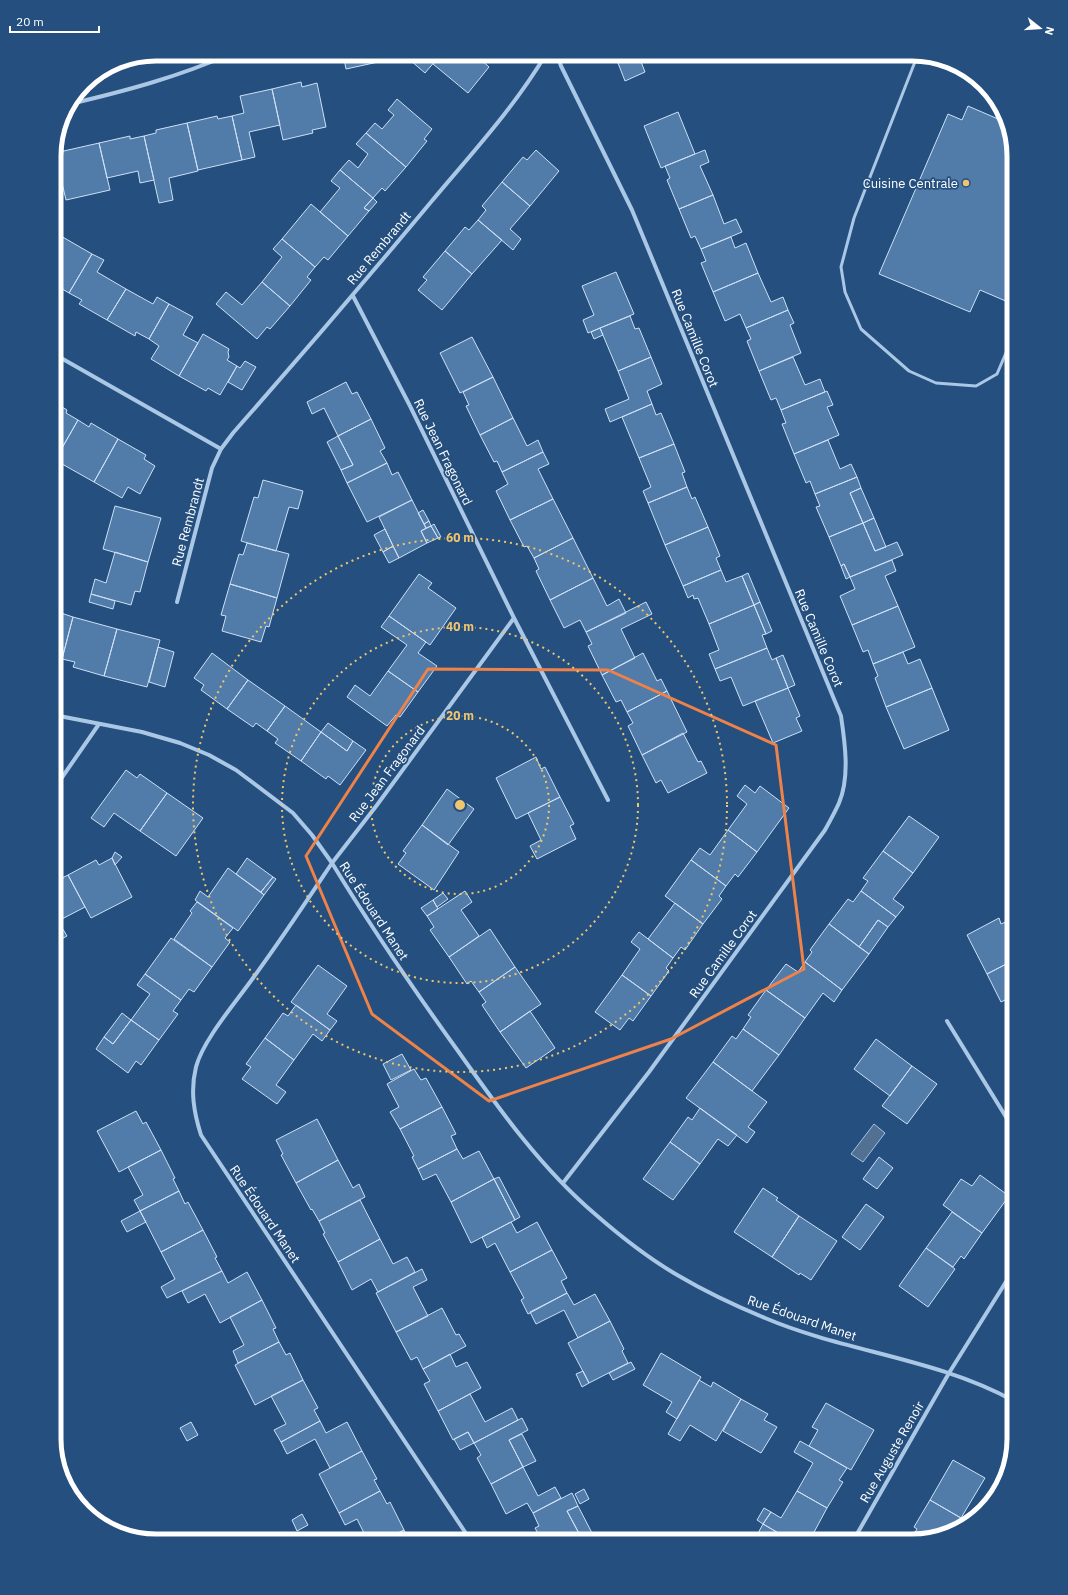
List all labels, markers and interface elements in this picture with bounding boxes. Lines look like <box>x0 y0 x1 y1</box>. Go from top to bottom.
scale bar <box>10 8 99 34</box>
north arrow <box>1020 8 1060 48</box>
text: 20 m <box>16 14 44 29</box>
text: N <box>1042 25 1057 37</box>
place label: Cuisine Centrale <box>863 175 958 192</box>
marker: Cuisine Centrale <box>961 178 971 188</box>
street label: Rue Rembrandt <box>343 208 415 288</box>
street label: Rue Camille Corot <box>668 286 722 390</box>
street label: Rue Jean Fragonard <box>410 396 476 508</box>
street label: Rue Rembrandt <box>168 476 208 568</box>
text: 60 m <box>446 530 474 545</box>
street label: Rue Camille Corot <box>791 587 847 689</box>
text: 40 m <box>446 619 474 634</box>
text: 20 m <box>446 708 474 723</box>
street label: Rue Jean Fragonard <box>345 722 429 826</box>
centre of rings <box>453 798 467 812</box>
street label: Rue Édouard Manet <box>336 858 412 964</box>
street label: Rue Camille Corot <box>685 907 761 1001</box>
street label: Rue Édouard Manet <box>226 1162 304 1266</box>
street label: Rue Édouard Manet <box>745 1291 859 1345</box>
street label: Rue Auguste Renoir <box>856 1398 928 1506</box>

